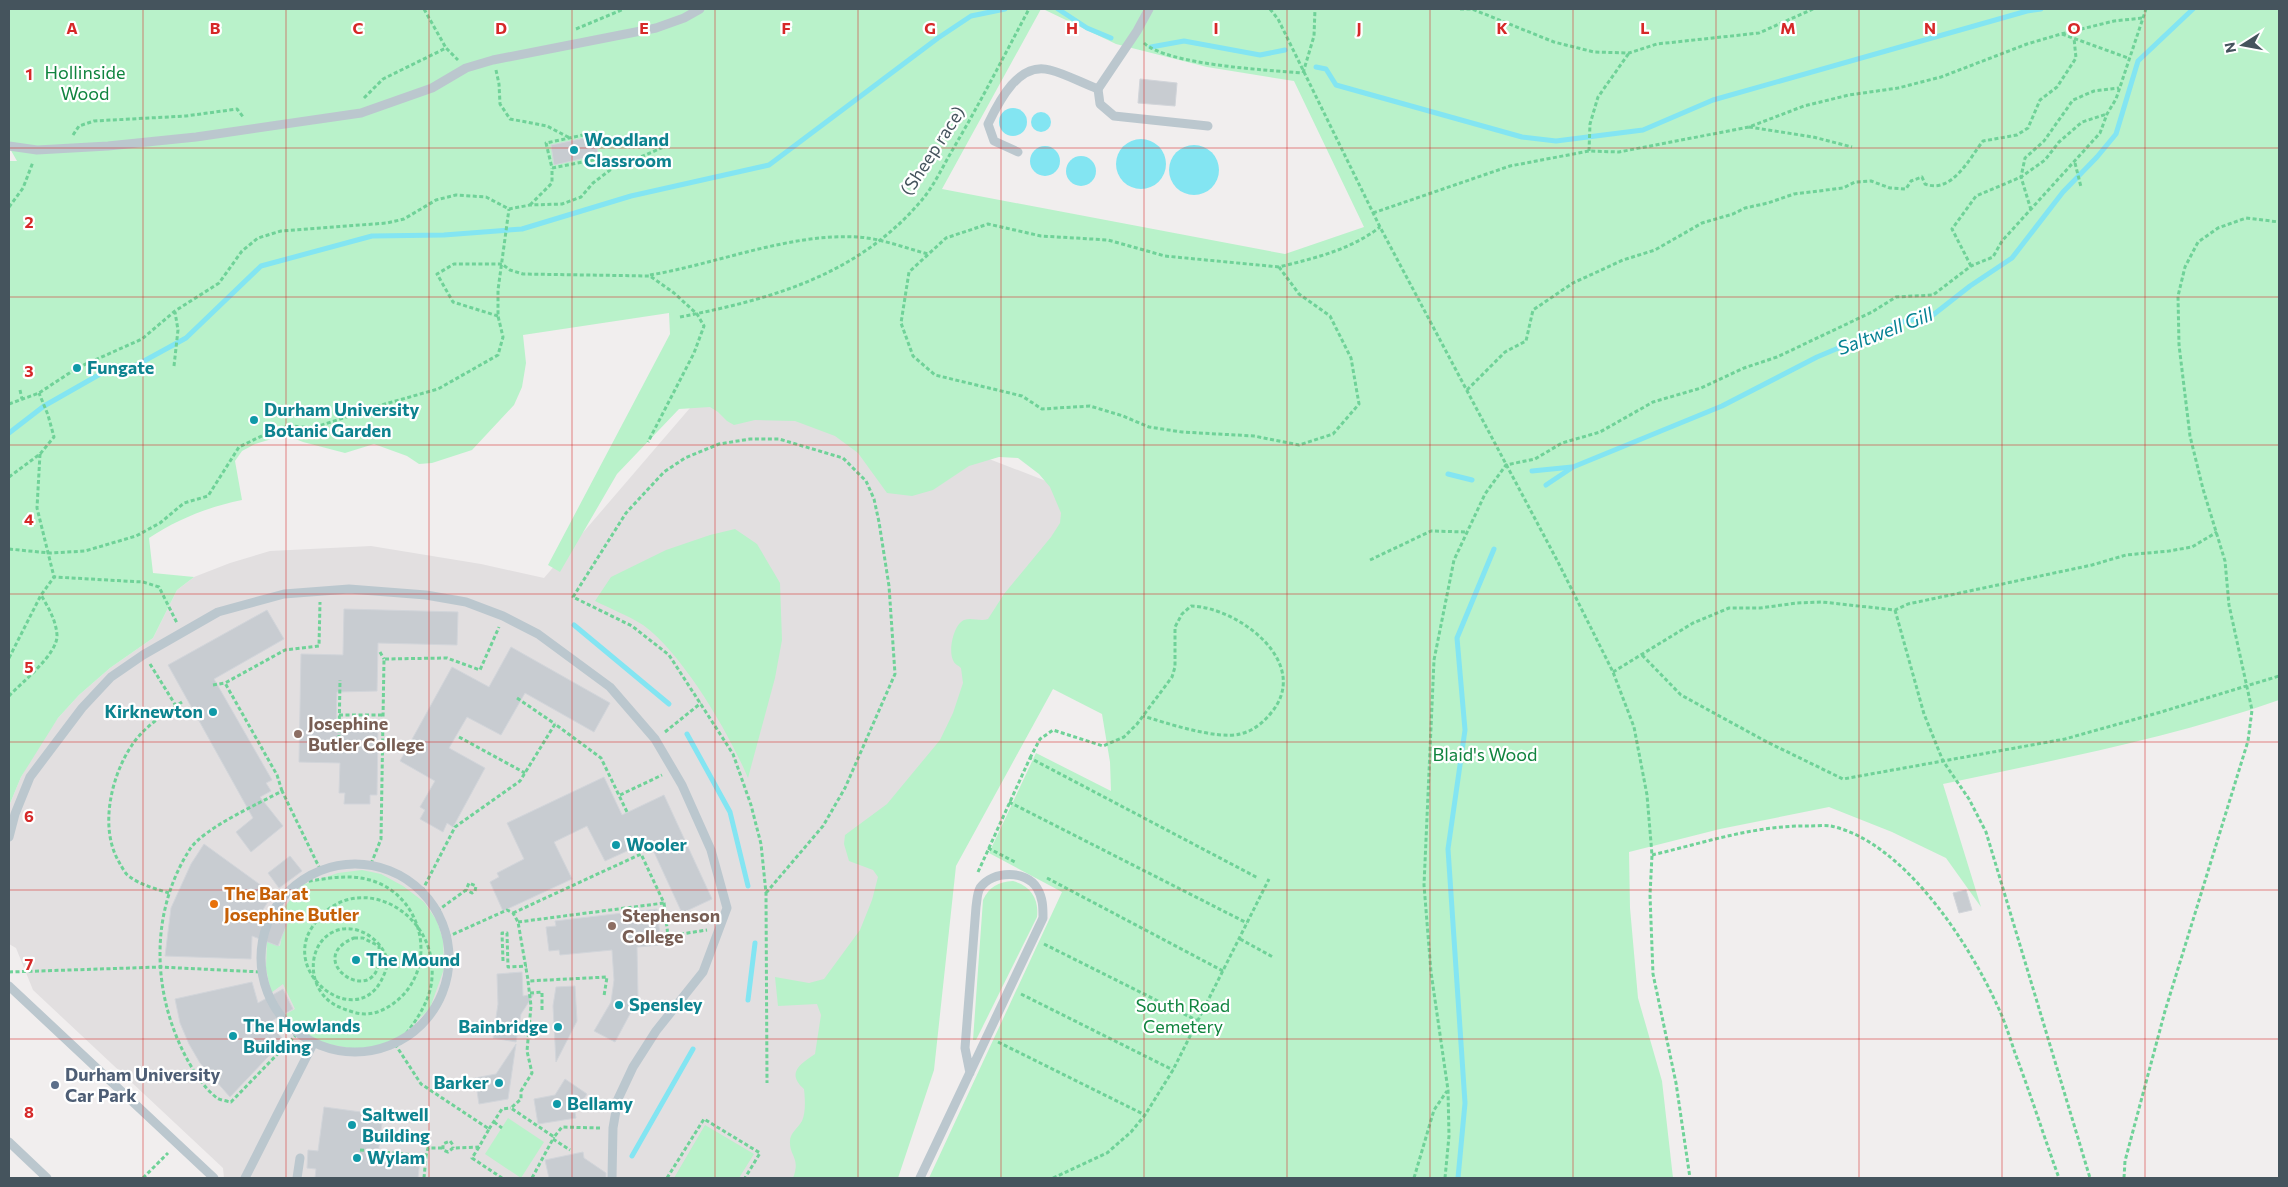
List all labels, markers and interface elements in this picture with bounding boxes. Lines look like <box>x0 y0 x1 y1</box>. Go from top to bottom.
text: A <box>66 18 78 37</box>
text: B <box>210 18 221 37</box>
text: C <box>353 18 364 37</box>
text: D <box>495 18 507 37</box>
text: E <box>639 18 649 37</box>
text: F <box>781 18 791 37</box>
text: G <box>924 18 936 37</box>
text: H <box>1066 18 1078 37</box>
text: I <box>1213 18 1219 37</box>
text: J <box>1356 18 1362 37</box>
text: K <box>1496 18 1508 37</box>
text: L <box>1640 18 1650 37</box>
text: M <box>1780 18 1796 37</box>
text: N <box>1924 18 1936 37</box>
text: O <box>2067 18 2081 37</box>
north arrow <box>2218 20 2268 70</box>
text: N <box>2220 41 2239 54</box>
park label: Hollinside Wood <box>44 61 126 104</box>
text: 1 <box>25 64 33 83</box>
street label: (Sheep race) <box>895 102 969 199</box>
place label: Woodland Classroom <box>584 128 672 171</box>
marker: Woodland Classroom <box>568 144 580 156</box>
text: 2 <box>24 212 34 231</box>
water label: Saltwell Gill <box>1834 301 1937 359</box>
place label: Fungate <box>87 356 154 378</box>
text: 3 <box>24 361 34 380</box>
marker: Fungate <box>71 362 83 374</box>
place label: Durham University Botanic Garden <box>264 398 420 441</box>
marker: Durham University Botanic Garden <box>248 414 260 426</box>
text: 4 <box>24 509 34 528</box>
text: 5 <box>24 657 34 676</box>
place label: Kirknewton <box>104 700 203 722</box>
marker: Kirknewton <box>207 706 219 718</box>
place label: Josephine Butler College <box>308 712 425 755</box>
marker: Josephine Butler College <box>292 728 304 740</box>
park label: Blaid's Wood <box>1433 743 1537 765</box>
text: 6 <box>24 806 34 825</box>
place label: Wooler <box>626 833 687 855</box>
marker: Wooler <box>610 839 622 851</box>
place label: The Bar at Josephine Butler <box>224 882 360 925</box>
marker: The Bar at Josephine Butler <box>208 898 220 910</box>
place label: Stephenson College <box>622 904 720 947</box>
marker: Stephenson College <box>606 920 618 932</box>
place label: The Mound <box>366 948 460 970</box>
text: 7 <box>25 954 34 973</box>
marker: The Mound <box>350 954 362 966</box>
place label: Spensley <box>629 993 703 1015</box>
park label: South Road Cemetery <box>1136 994 1230 1037</box>
marker: Spensley <box>613 999 625 1011</box>
place label: The Howlands Building <box>243 1014 361 1057</box>
place label: Bainbridge <box>458 1015 548 1037</box>
marker: Bainbridge <box>552 1021 564 1033</box>
marker: The Howlands Building <box>227 1030 239 1042</box>
place label: Durham University Car Park <box>65 1063 221 1106</box>
place label: Barker <box>433 1071 490 1093</box>
marker: Barker <box>493 1077 505 1089</box>
marker: Durham University Car Park <box>49 1079 61 1091</box>
place label: Bellamy <box>567 1092 633 1114</box>
marker: Bellamy <box>551 1098 563 1110</box>
text: 8 <box>24 1102 34 1121</box>
place label: Saltwell Building <box>362 1103 430 1146</box>
marker: Saltwell Building <box>346 1119 358 1131</box>
place label: Wylam <box>367 1146 425 1168</box>
marker: Wylam <box>351 1152 363 1164</box>

